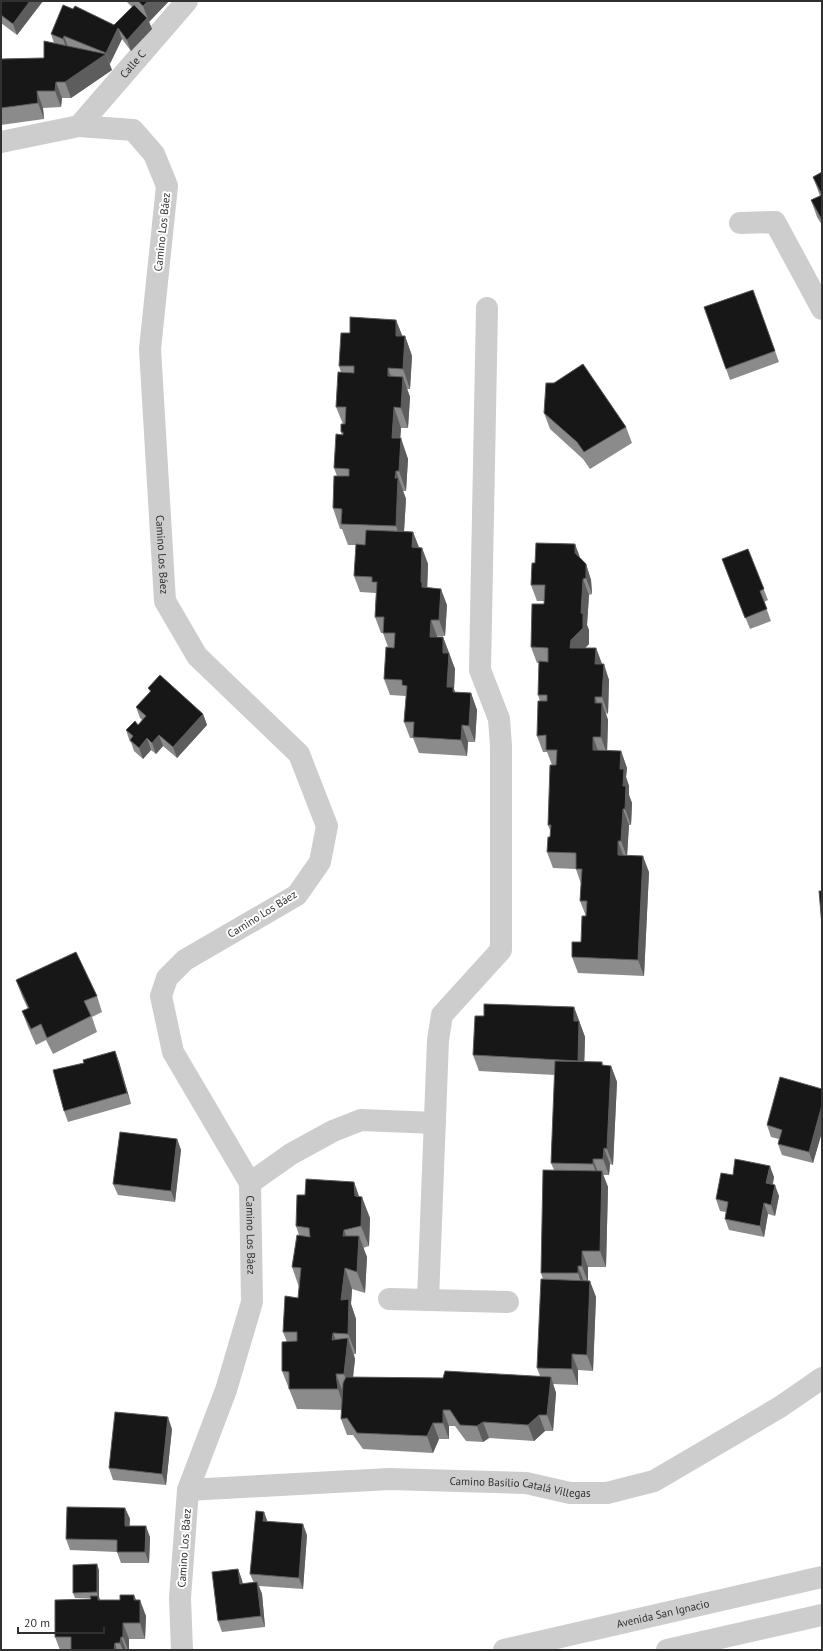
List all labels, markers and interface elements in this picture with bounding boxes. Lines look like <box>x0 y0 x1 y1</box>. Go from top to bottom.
street label: Calle C <box>117 47 149 81</box>
street label: Camino Los Báez <box>151 192 173 272</box>
street label: Camino Los Báez <box>153 515 172 595</box>
street label: Camino Los Báez <box>225 887 299 941</box>
street label: Camino Los Báez <box>243 1195 259 1275</box>
street label: Camino Basilio Catalá Villegas <box>449 1474 591 1500</box>
street label: Camino Los Báez <box>174 1508 194 1588</box>
street label: Avenida San Ignacio <box>615 1596 711 1631</box>
scale bar <box>18 1609 104 1635</box>
text: 20 m <box>24 1615 50 1630</box>

